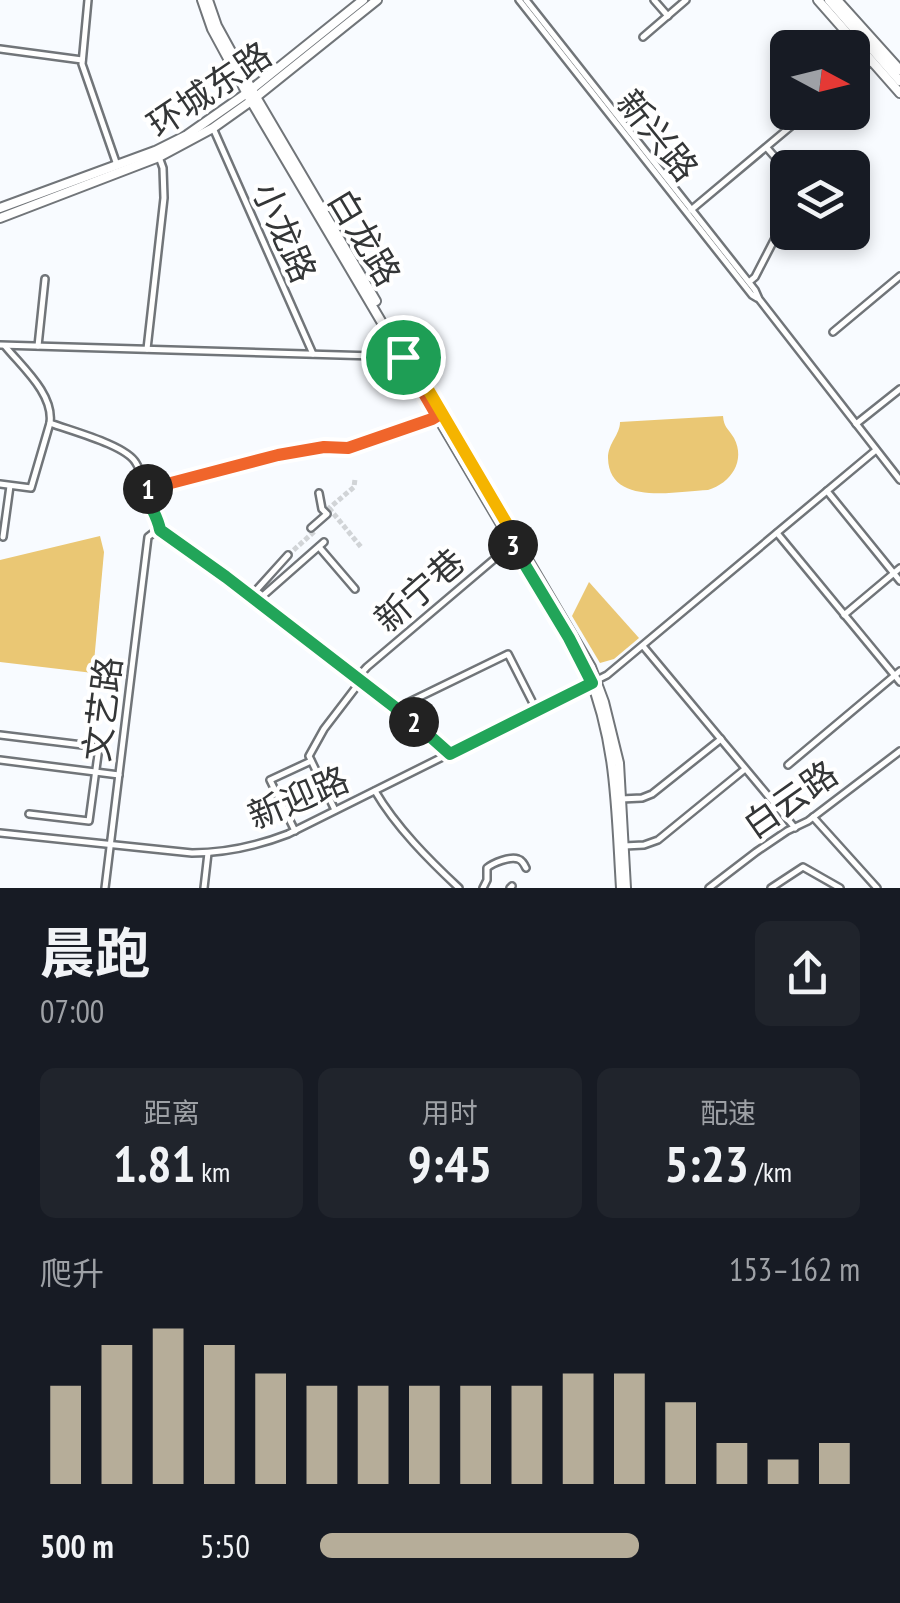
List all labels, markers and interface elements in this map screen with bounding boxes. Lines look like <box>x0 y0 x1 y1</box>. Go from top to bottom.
north arrow <box>770 30 870 130</box>
map controls <box>770 30 870 250</box>
street label: 环城东路 <box>138 31 280 147</box>
street label: 新兴路 <box>607 80 709 190</box>
button: layers <box>770 150 870 250</box>
street label: 小龙路 <box>243 175 327 289</box>
street label: 白龙路 <box>318 180 412 294</box>
pin <box>361 315 446 400</box>
icon: arrive <box>376 330 431 385</box>
pin: 1 <box>123 464 173 514</box>
text: 1 <box>141 470 155 507</box>
pin: 3 <box>488 520 538 570</box>
text: 3 <box>506 526 520 563</box>
street label: 新宁巷 <box>364 538 474 642</box>
street label: 文艺路 <box>73 654 131 764</box>
pin: 2 <box>389 697 439 747</box>
text: 2 <box>407 703 421 740</box>
street label: 白云路 <box>734 750 846 848</box>
street label: 新迎路 <box>241 755 355 839</box>
text: 晨跑 <box>40 917 150 988</box>
button: share <box>755 921 860 1026</box>
text: 07:00 <box>40 990 104 1032</box>
text: 距离 <box>144 1094 200 1131</box>
text: 用时 <box>422 1094 478 1131</box>
text: 配速 <box>700 1094 756 1131</box>
text: 1.81 <box>113 1131 195 1196</box>
text: 9:45 <box>408 1131 492 1196</box>
text: 5:23 <box>665 1131 749 1196</box>
text: km <box>195 1153 230 1190</box>
text: /km <box>749 1153 792 1190</box>
text: 153–162 m <box>729 1248 860 1290</box>
text: 爬升 <box>40 1252 104 1294</box>
text: 500 m <box>40 1525 114 1567</box>
text: 5:50 <box>200 1525 250 1567</box>

